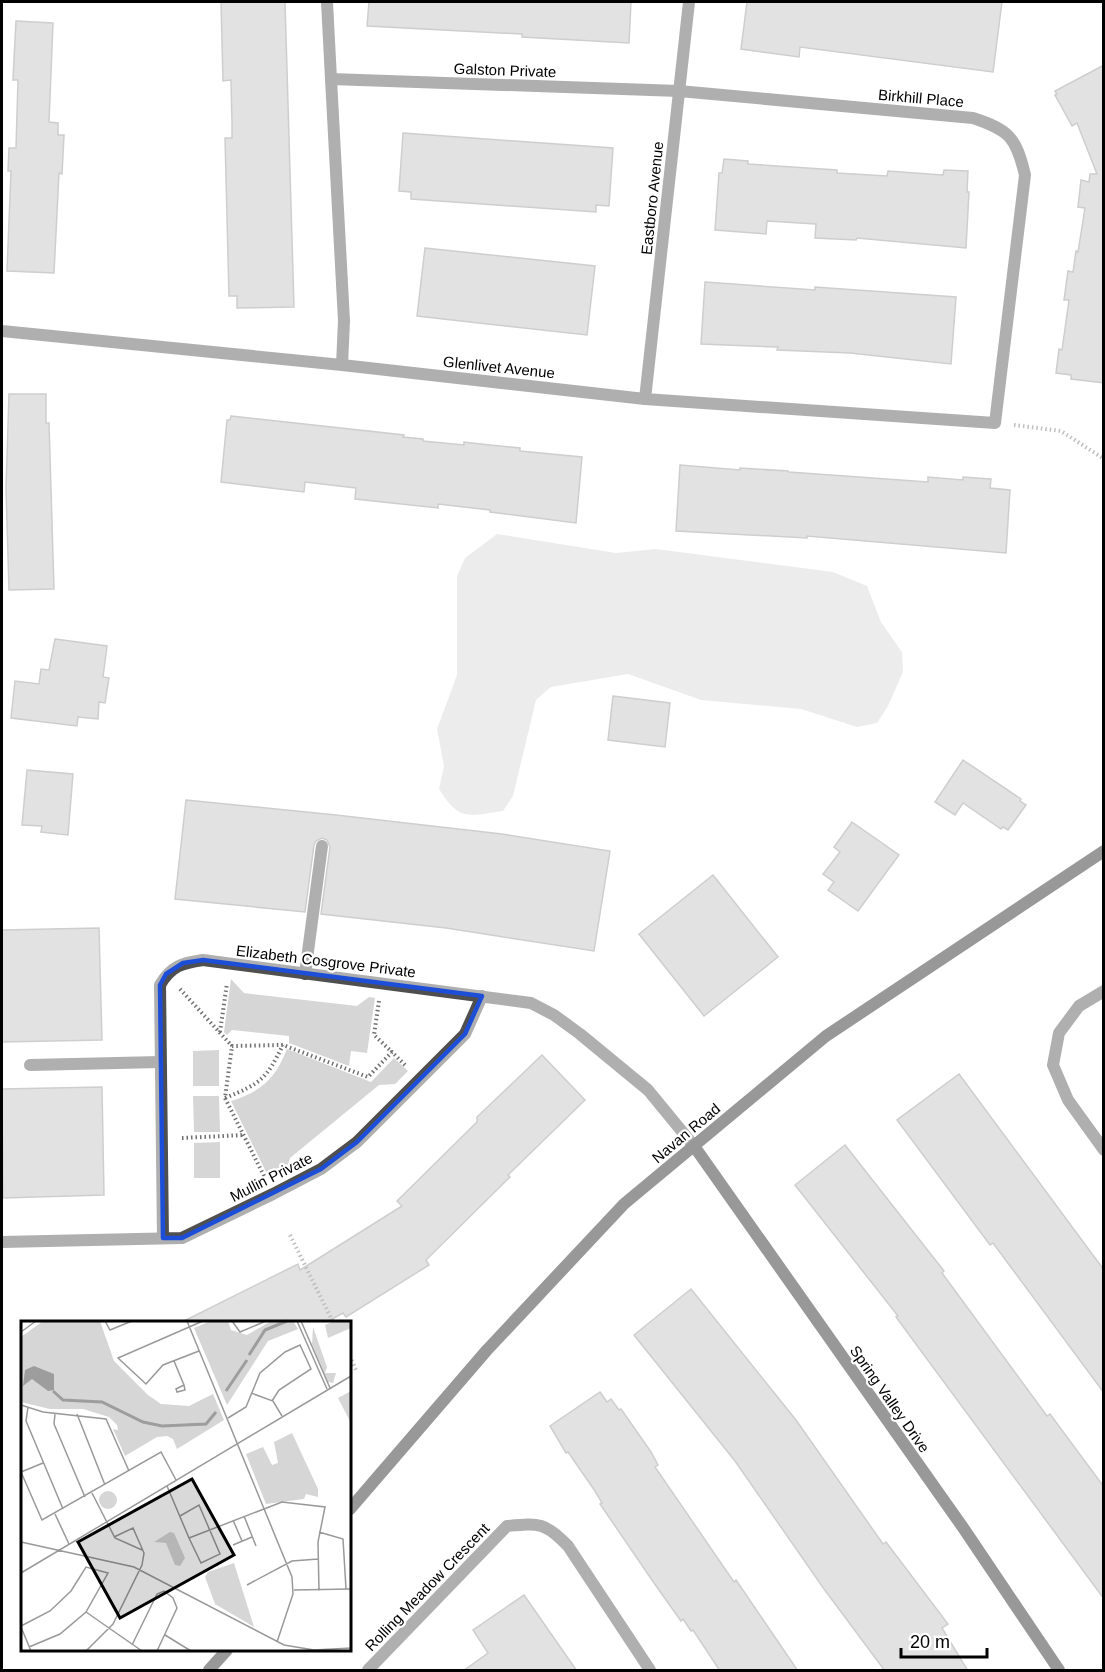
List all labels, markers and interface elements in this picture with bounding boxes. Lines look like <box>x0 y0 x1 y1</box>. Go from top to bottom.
street label: Galston Private <box>453 60 557 80</box>
street label: Birkhill Place <box>877 86 965 110</box>
street label: Eastboro Avenue <box>638 140 666 256</box>
street label: Glenlivet Avenue <box>442 353 556 381</box>
street label: Elizabeth Cosgrove Private <box>235 942 417 980</box>
street label: Navan Road <box>649 1100 723 1166</box>
street label: Mullin Private <box>227 1149 315 1205</box>
inset map <box>21 1321 351 1651</box>
street label: Spring Valley Drive <box>847 1342 933 1456</box>
street label: Rolling Meadow Crescent <box>362 1519 493 1654</box>
scale bar <box>901 1621 986 1659</box>
text: 20 m <box>910 1632 950 1652</box>

